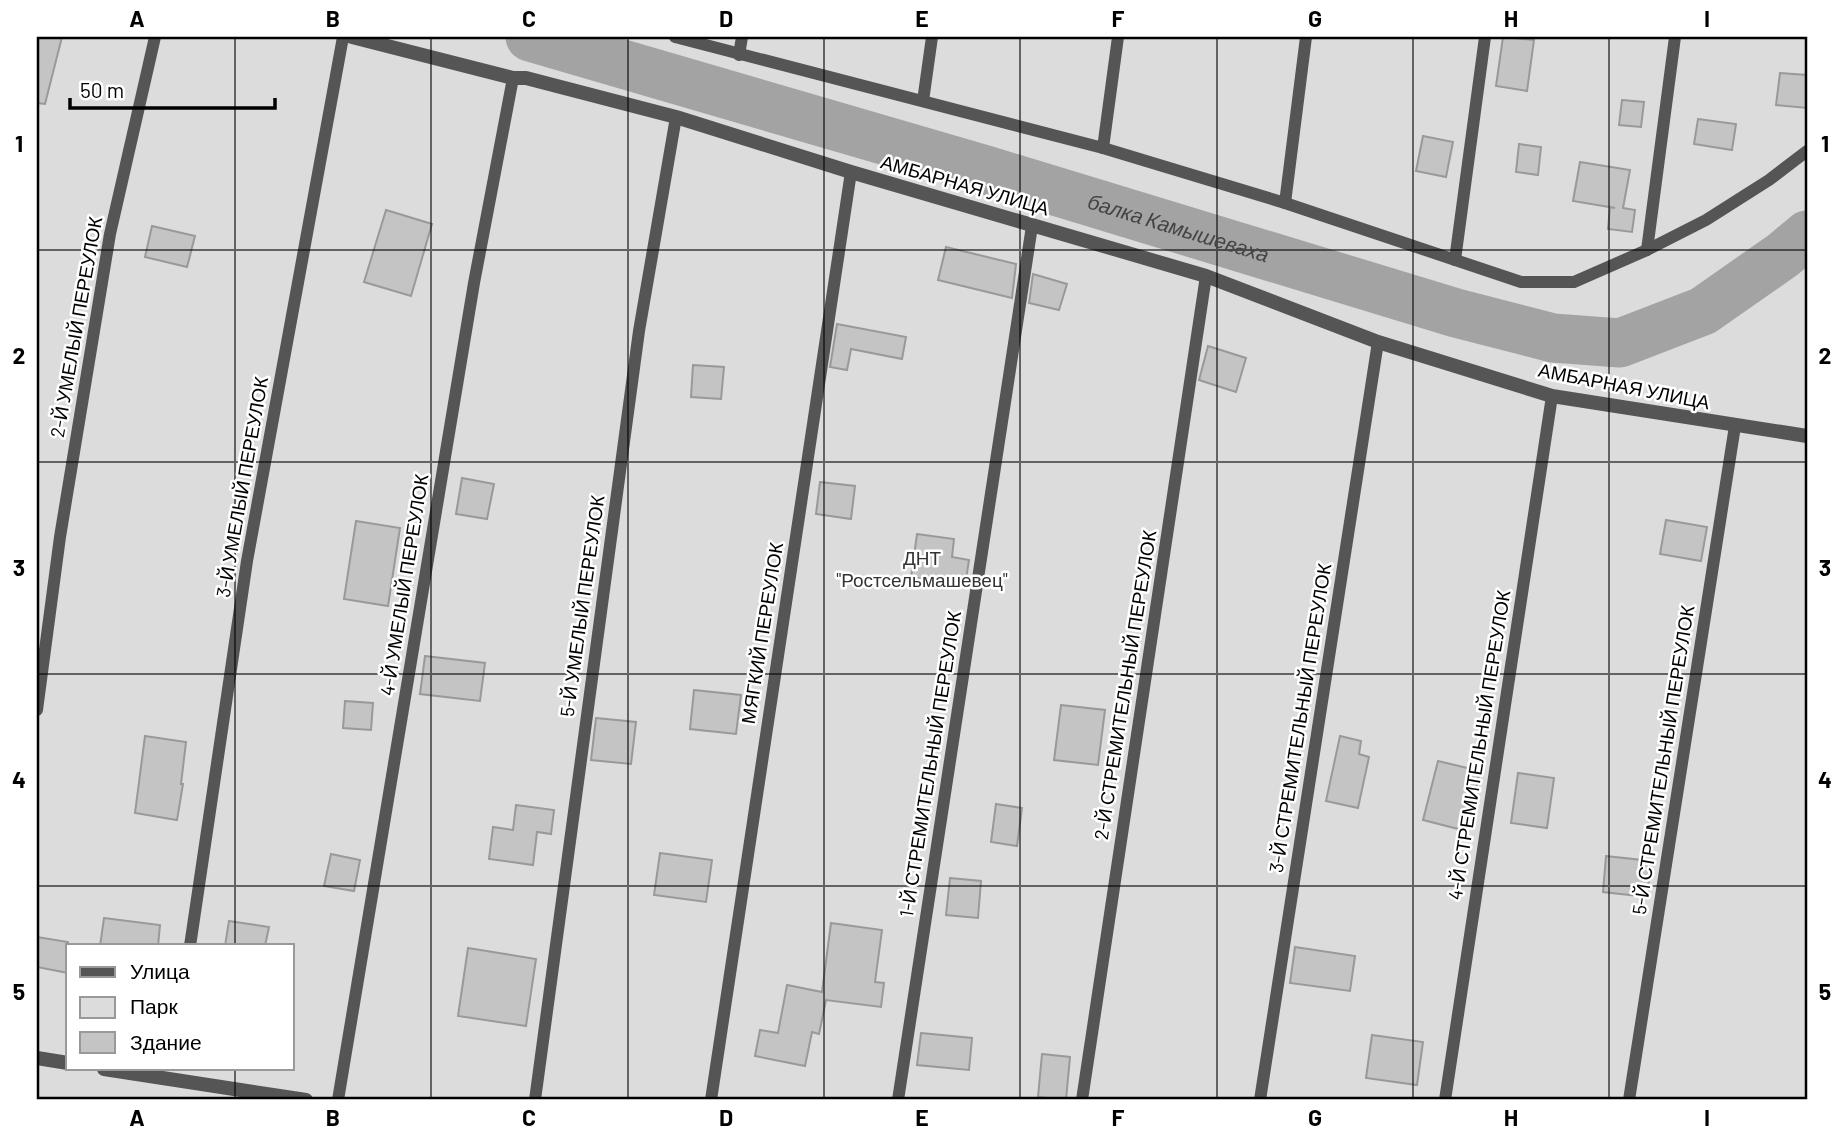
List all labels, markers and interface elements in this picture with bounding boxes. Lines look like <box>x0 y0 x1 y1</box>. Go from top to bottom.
text: A <box>129 4 145 32</box>
text: B <box>326 4 340 32</box>
text: C <box>522 4 536 32</box>
text: D <box>719 4 733 32</box>
text: E <box>915 4 929 32</box>
text: F <box>1112 4 1125 32</box>
text: G <box>1308 4 1322 32</box>
text: H <box>1504 4 1518 32</box>
text: I <box>1704 4 1710 32</box>
scale bar <box>70 66 275 110</box>
text: 50 m <box>80 77 124 102</box>
text: 1 <box>15 129 23 157</box>
text: 1 <box>1821 129 1829 157</box>
street label: АМБАРНАЯ УЛИЦА <box>878 149 1052 220</box>
water label: балка Камышеваха <box>1085 188 1272 266</box>
street label: 2-Й УМЕЛЫЙ ПЕРЕУЛОК <box>45 215 106 439</box>
text: 2 <box>13 341 25 369</box>
text: 2 <box>1819 341 1831 369</box>
street label: АМБАРНАЯ УЛИЦА <box>1536 358 1712 413</box>
street label: 3-Й УМЕЛЫЙ ПЕРЕУЛОК <box>211 375 272 599</box>
street label: 4-Й УМЕЛЫЙ ПЕРЕУЛОК <box>375 472 432 697</box>
street label: 5-Й УМЕЛЫЙ ПЕРЕУЛОК <box>555 494 608 718</box>
street label: 2-Й СТРЕМИТЕЛЬНЫЙ ПЕРЕУЛОК <box>1089 528 1160 841</box>
street label: МЯГКИЙ ПЕРЕУЛОК <box>736 541 787 725</box>
park label: ДНТ "Ростсельмашевец" <box>836 546 1008 591</box>
text: 3 <box>13 553 25 581</box>
text: 3 <box>1819 553 1831 581</box>
street label: 3-Й СТРЕМИТЕЛЬНЫЙ ПЕРЕУЛОК <box>1264 562 1335 874</box>
street label: 4-Й СТРЕМИТЕЛЬНЫЙ ПЕРЕУЛОК <box>1443 588 1514 902</box>
street label: 5-Й СТРЕМИТЕЛЬНЫЙ ПЕРЕУЛОК <box>1627 604 1698 916</box>
street label: 1-Й СТРЕМИТЕЛЬНЫЙ ПЕРЕУЛОК <box>894 609 965 919</box>
text: 4 <box>12 765 26 793</box>
text: 4 <box>1818 765 1832 793</box>
legend <box>66 944 294 1070</box>
text: Улица <box>130 958 190 983</box>
text: 5 <box>13 977 25 1005</box>
text: 5 <box>1819 977 1831 1005</box>
text: Парк <box>130 993 178 1018</box>
text: Здание <box>130 1029 202 1054</box>
text: A <box>129 1103 145 1131</box>
text: B <box>326 1103 340 1131</box>
text: C <box>522 1103 536 1131</box>
text: D <box>719 1103 733 1131</box>
text: E <box>915 1103 929 1131</box>
text: F <box>1112 1103 1125 1131</box>
text: G <box>1308 1103 1322 1131</box>
text: H <box>1504 1103 1518 1131</box>
text: I <box>1704 1103 1710 1131</box>

